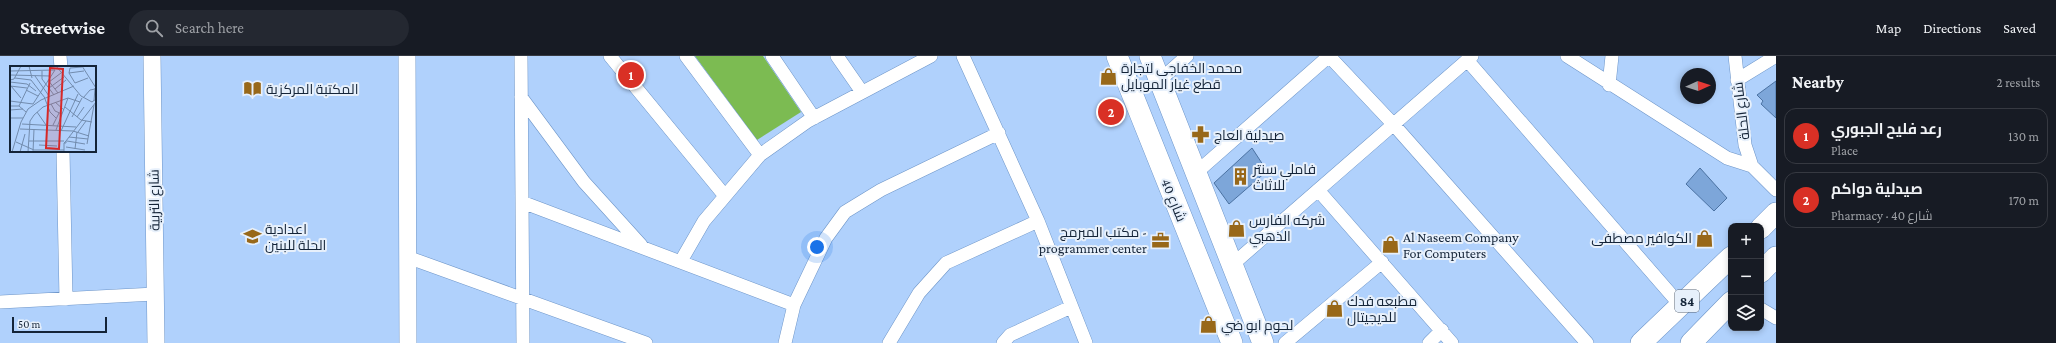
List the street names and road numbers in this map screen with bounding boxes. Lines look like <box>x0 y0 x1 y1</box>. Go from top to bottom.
street label: شارع الحلة <box>1730 81 1753 141</box>
street label: شارع التربية <box>145 169 164 231</box>
street label: شارع 40 <box>1157 176 1190 224</box>
road number: 84 <box>1675 290 1699 312</box>

